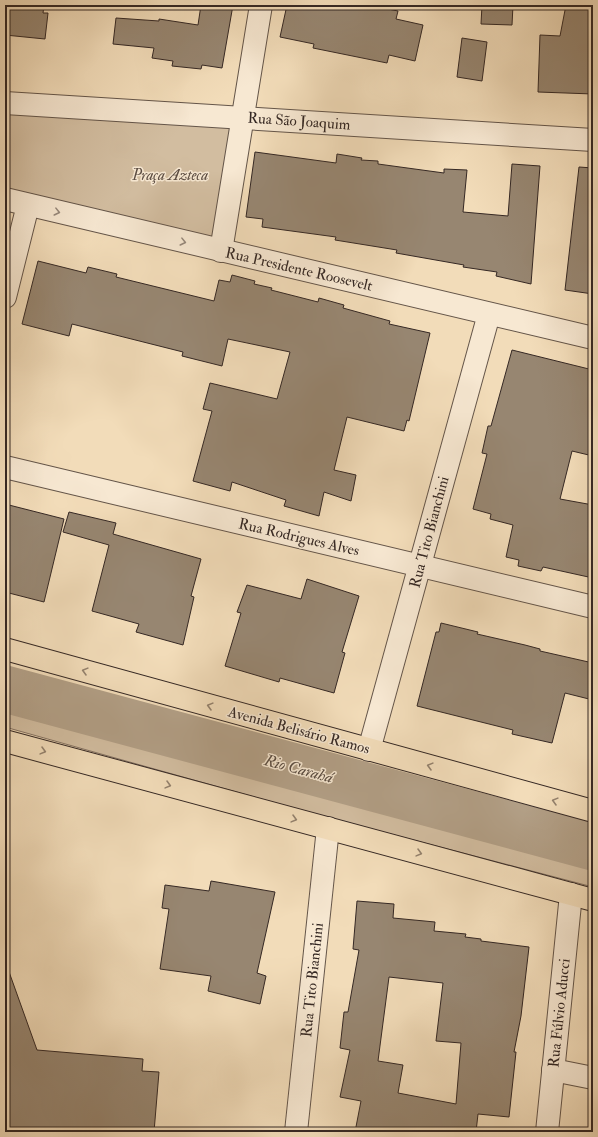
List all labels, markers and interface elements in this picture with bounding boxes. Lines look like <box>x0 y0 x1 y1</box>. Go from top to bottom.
street label: Rua São Joaquim <box>247 108 351 136</box>
park label: Praça Azteca <box>131 166 208 185</box>
one-way arrow <box>53 207 60 215</box>
one-way arrow <box>179 237 186 246</box>
street label: Rua Presidente Roosevelt <box>223 243 374 296</box>
street label: Rua Tito Bianchini <box>405 474 454 590</box>
street label: Rua Rodrigues Alves <box>237 514 361 561</box>
one-way arrow <box>82 667 89 676</box>
one-way arrow <box>207 702 214 711</box>
street label: Avenida Belisário Ramos <box>225 702 372 759</box>
one-way arrow <box>39 746 46 755</box>
water label: Rio Carahá <box>261 750 337 788</box>
one-way arrow <box>427 763 433 771</box>
one-way arrow <box>164 780 171 789</box>
one-way arrow <box>552 797 559 806</box>
one-way arrow <box>290 814 297 823</box>
one-way arrow <box>415 848 422 857</box>
street label: Rua Tito Bianchini <box>297 922 328 1038</box>
street label: Rua Fúlvio Aducci <box>544 957 575 1069</box>

